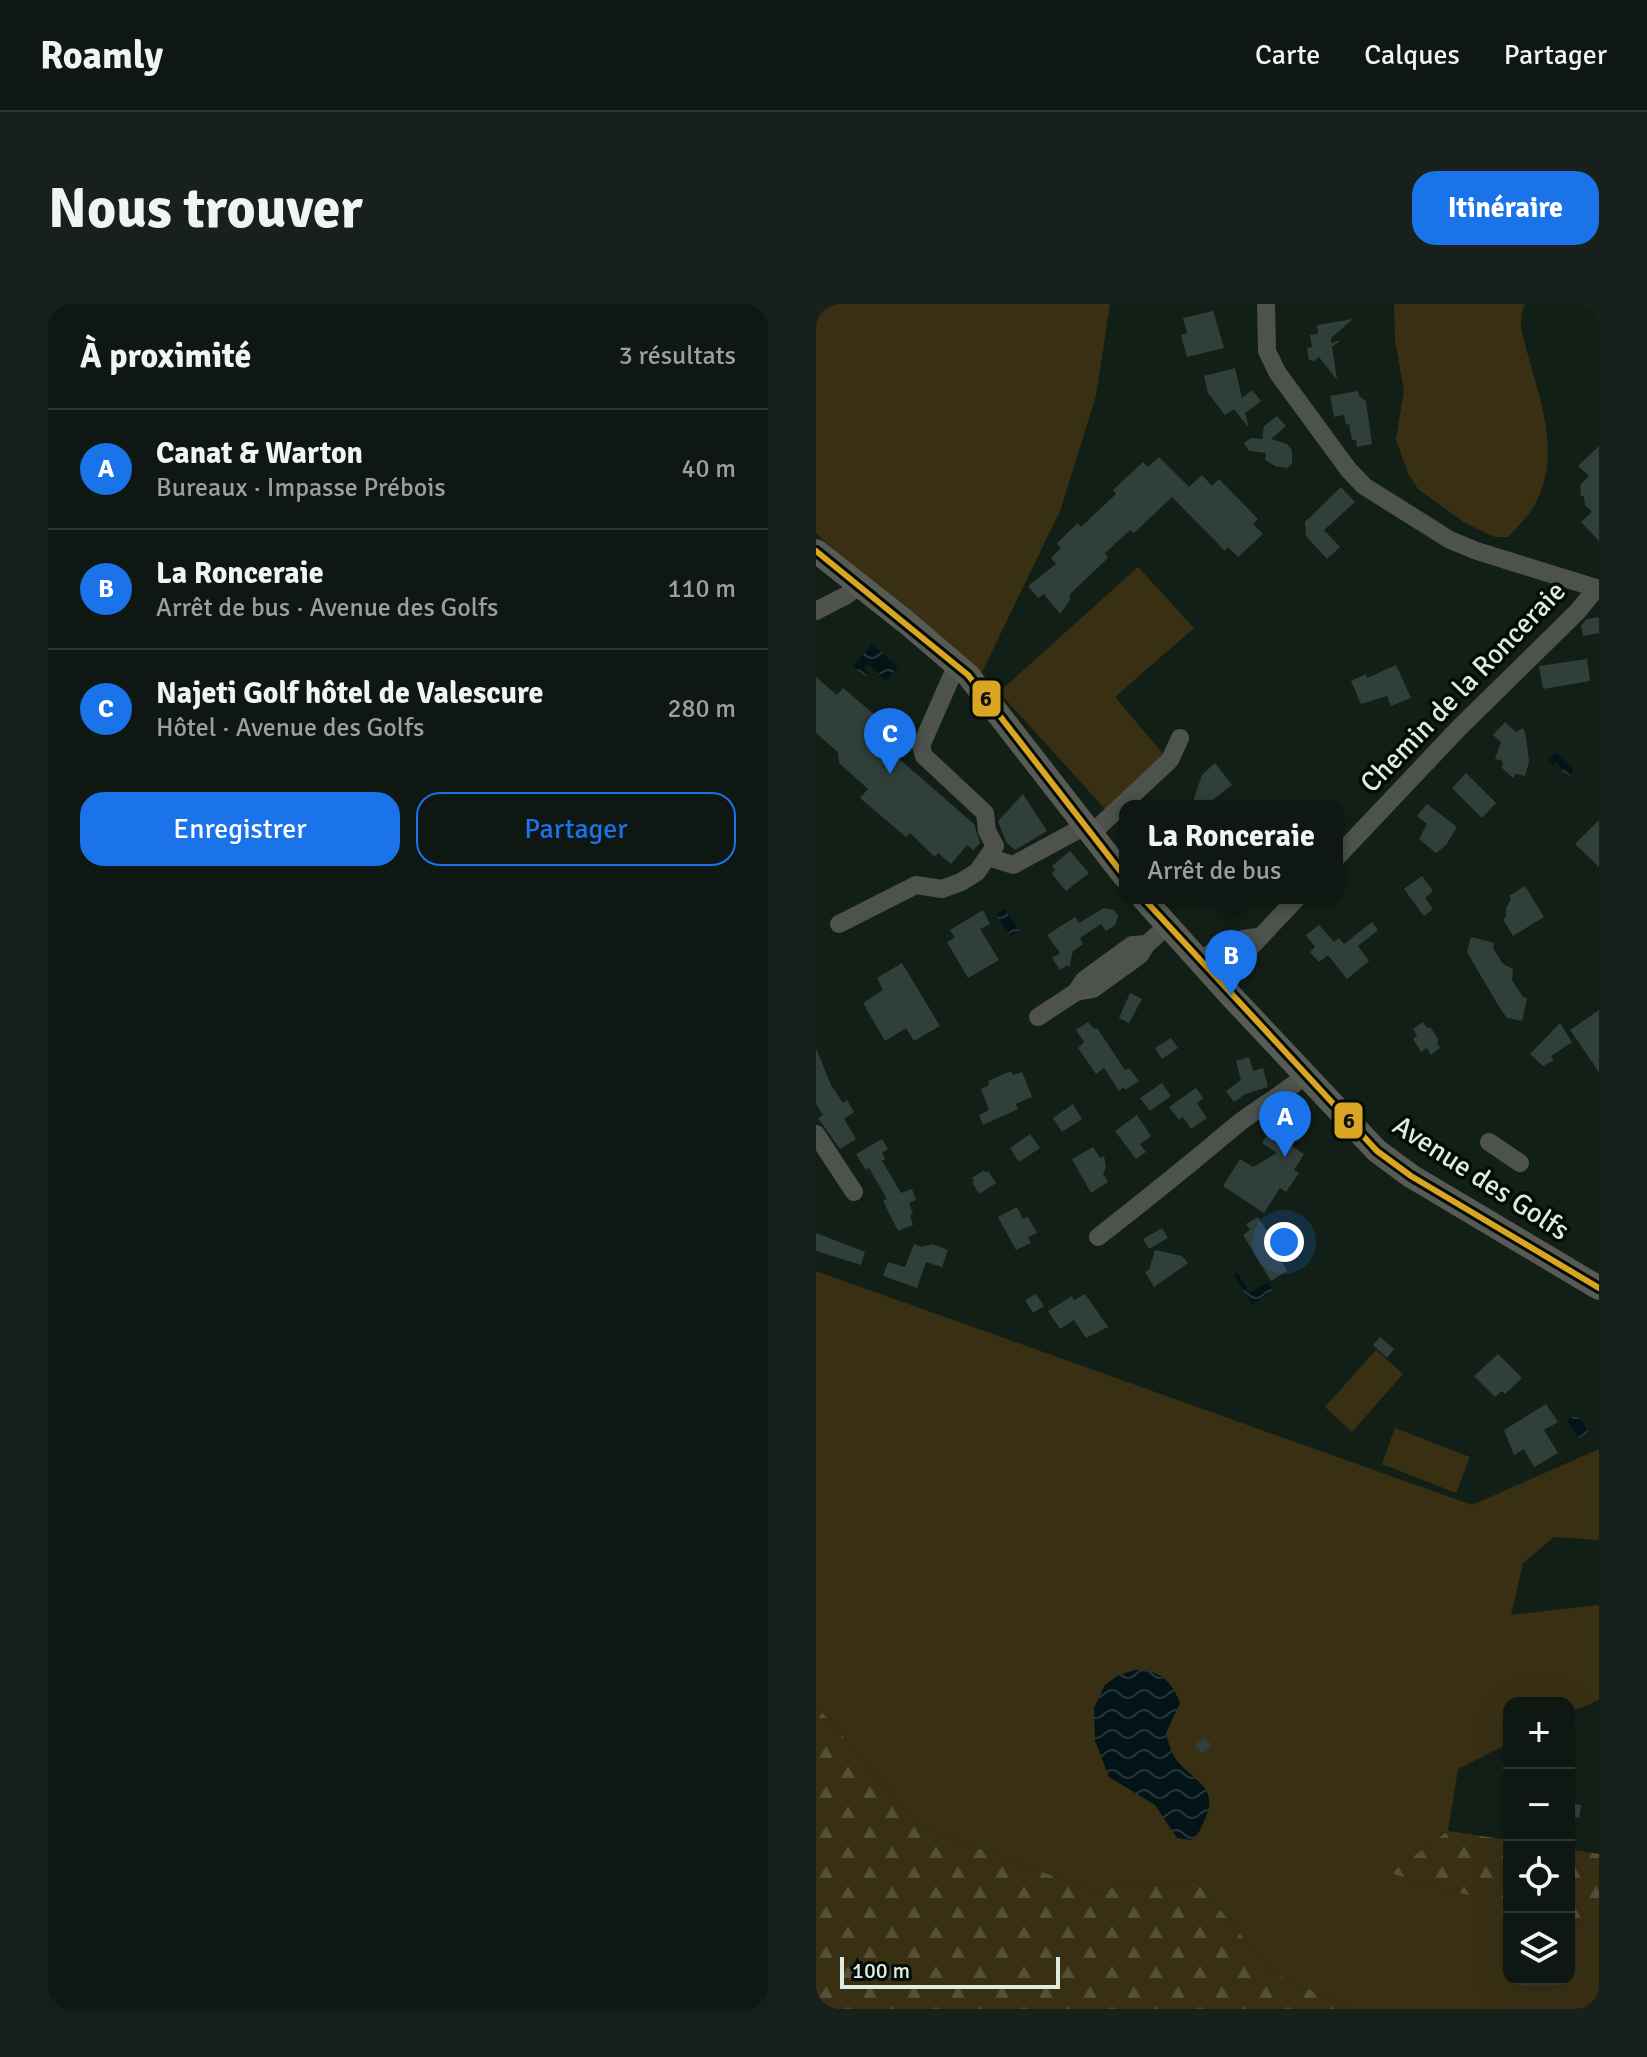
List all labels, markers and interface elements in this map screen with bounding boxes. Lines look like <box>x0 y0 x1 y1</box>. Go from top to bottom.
text: Roamly <box>40 32 163 79</box>
text: Carte <box>1255 38 1320 72</box>
text: Calques <box>1364 38 1460 72</box>
text: Partager <box>1504 38 1607 72</box>
button: Itinéraire <box>1412 171 1599 245</box>
text: Nous trouver <box>48 174 363 243</box>
text: À proximité <box>80 335 251 377</box>
text: 3 résultats <box>619 340 736 372</box>
text: Canat & Warton <box>156 435 363 472</box>
text: A <box>98 453 114 485</box>
text: 40 m <box>681 453 736 485</box>
text: Bureaux · Impasse Prébois <box>156 472 446 504</box>
text: La Ronceraie <box>156 555 324 592</box>
text: B <box>98 573 114 605</box>
text: 110 m <box>667 573 736 605</box>
street label: Chemin de la Ronceraie <box>1353 574 1573 800</box>
text: Arrêt de bus · Avenue des Golfs <box>156 592 498 624</box>
text: Najeti Golf hôtel de Valescure <box>156 675 543 712</box>
line badge: 6 <box>971 679 1002 718</box>
text: 6 <box>980 685 992 712</box>
text: C <box>98 693 114 725</box>
text: 280 m <box>667 693 736 725</box>
pin: C <box>864 708 916 774</box>
text: Hôtel · Avenue des Golfs <box>156 712 424 744</box>
button: Enregistrer <box>80 792 400 866</box>
button: Partager <box>416 792 736 866</box>
popup <box>1119 800 1343 904</box>
text: La Ronceraie <box>1147 818 1315 855</box>
text: Arrêt de bus <box>1147 855 1281 887</box>
pin: B <box>1205 930 1257 996</box>
pin: A <box>1259 1091 1311 1157</box>
line badge: 6 <box>1333 1101 1364 1140</box>
text: 6 <box>1343 1107 1355 1134</box>
street label: Avenue des Golfs <box>1387 1108 1575 1248</box>
your location <box>1264 1222 1304 1262</box>
map controls <box>1503 1697 1575 1985</box>
button: + <box>1503 1697 1575 1769</box>
button: − <box>1503 1769 1575 1841</box>
button: locate <box>1503 1841 1575 1913</box>
button: layers <box>1503 1913 1575 1985</box>
scale bar <box>840 1953 1060 1989</box>
text: 100 m <box>852 1957 910 1984</box>

